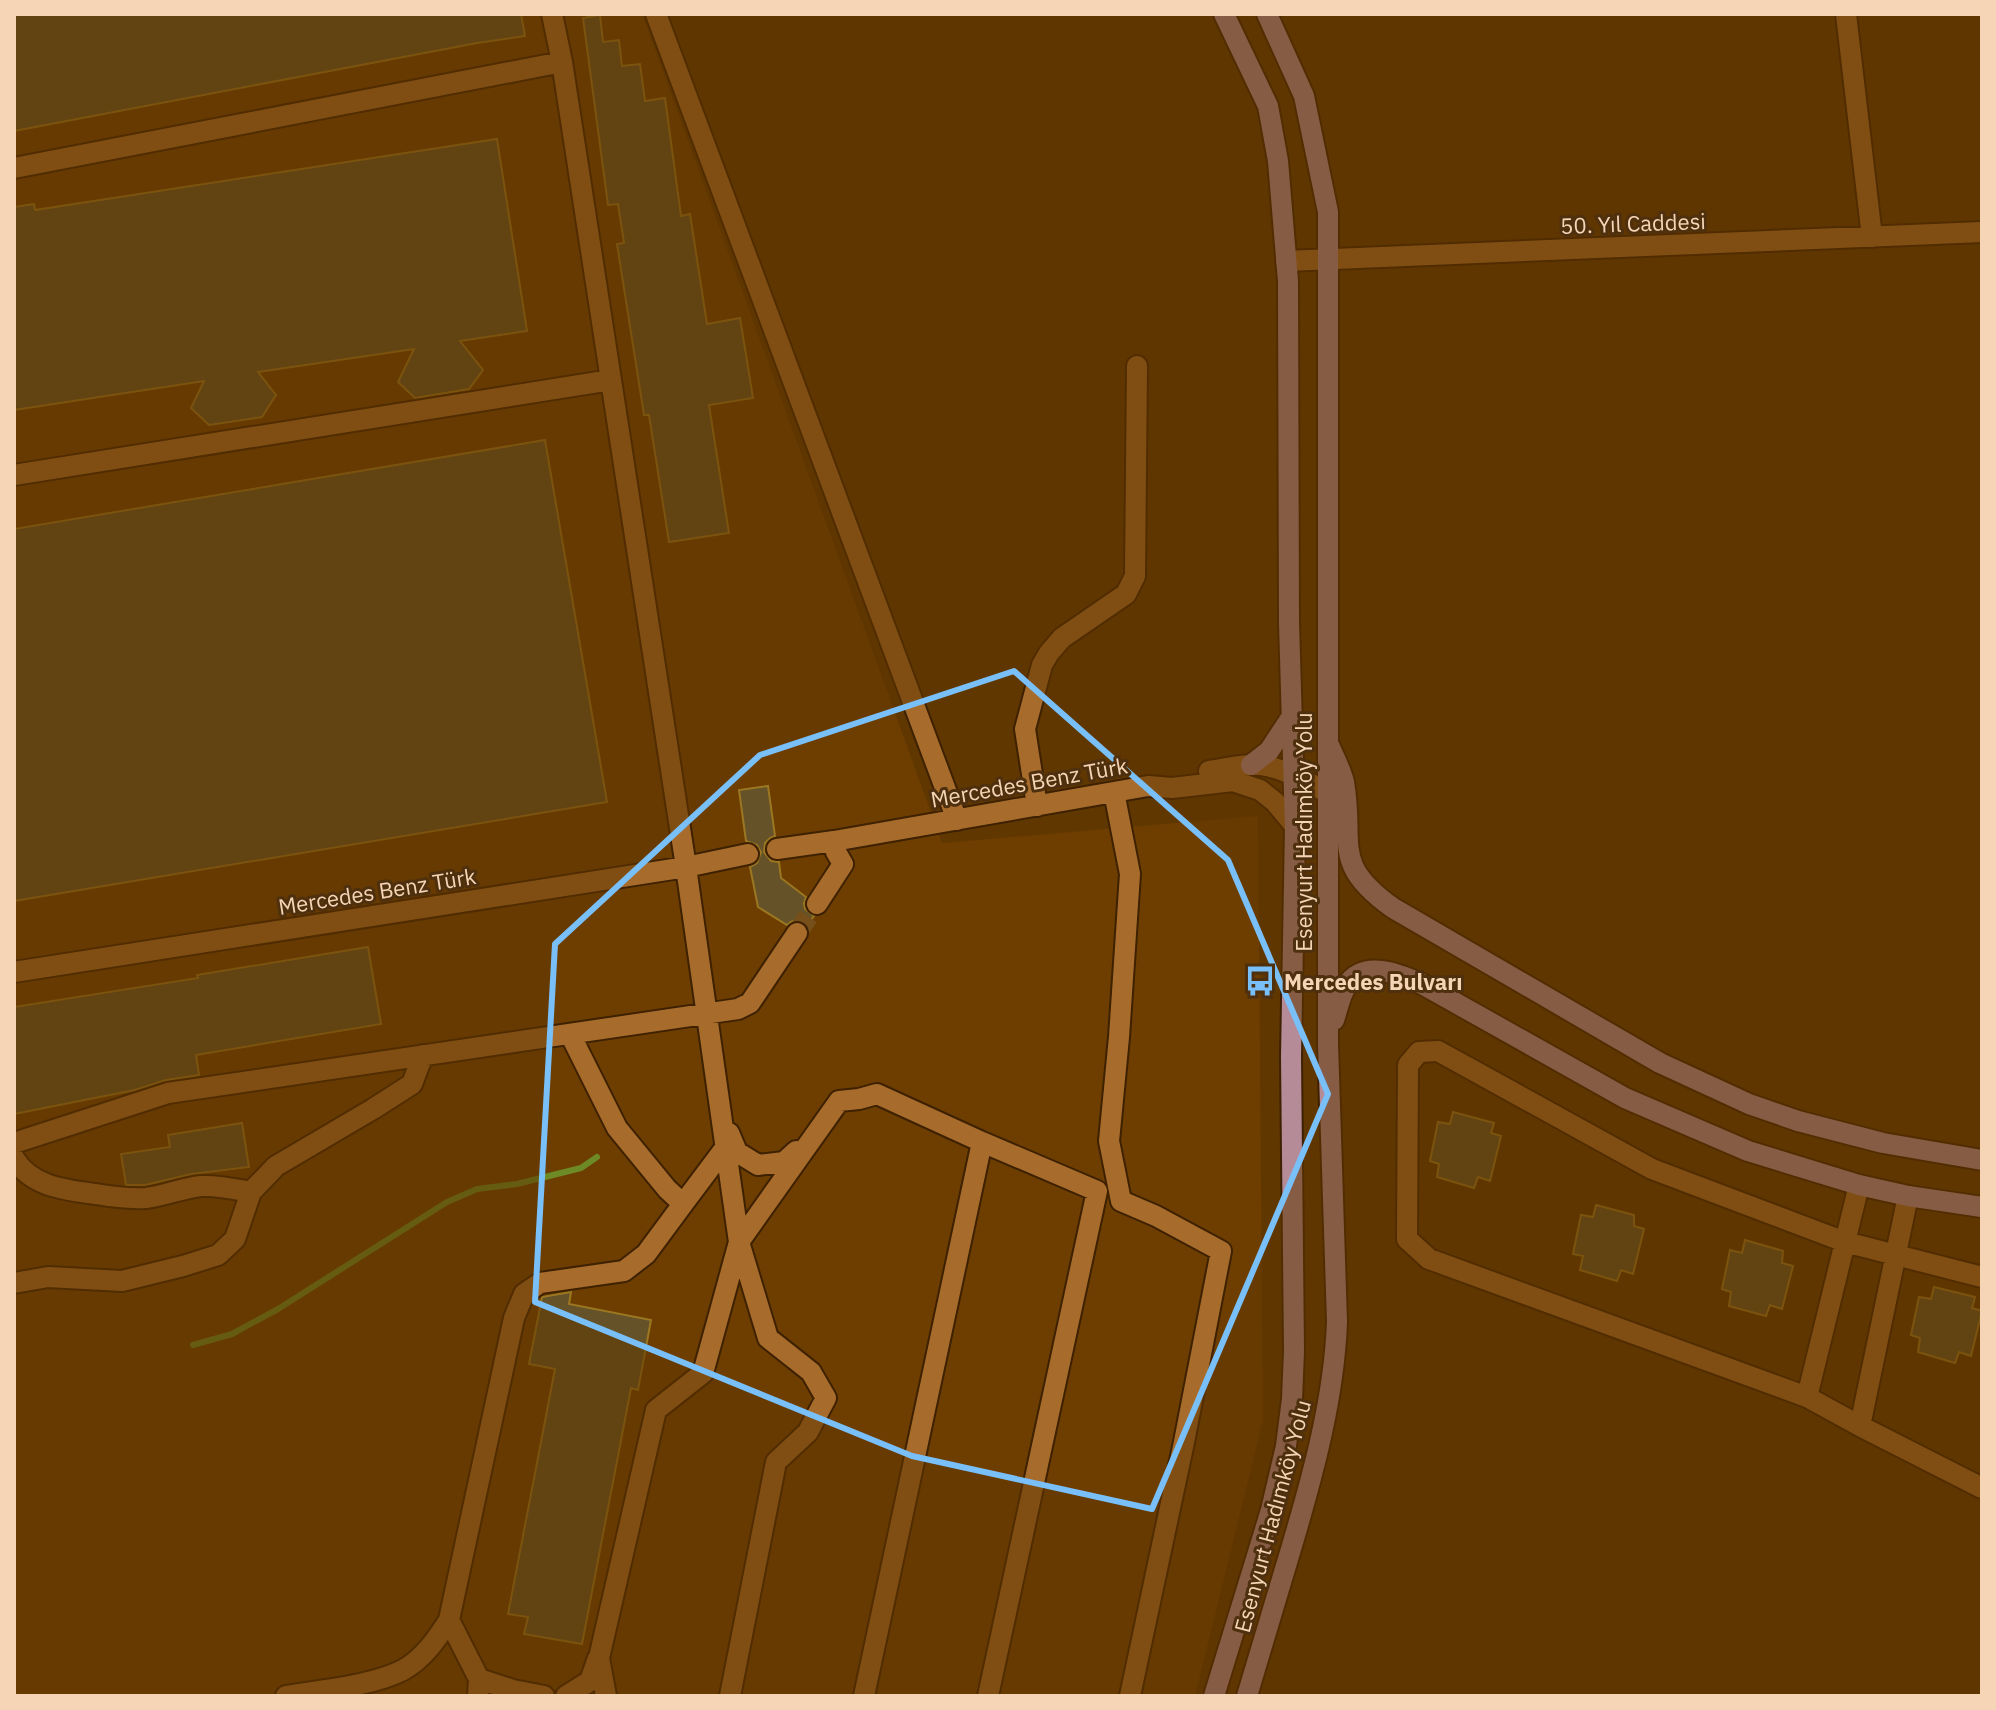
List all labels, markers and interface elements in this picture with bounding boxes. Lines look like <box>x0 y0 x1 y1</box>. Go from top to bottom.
street label: 50. Yıl Caddesi <box>1560 206 1706 240</box>
street label: Esenyurt Hadımköy Yolu <box>1289 712 1318 952</box>
street label: Mercedes Benz Türk <box>928 750 1130 814</box>
street label: Mercedes Benz Türk <box>276 861 478 921</box>
bus stop icon: Mercedes Bulvarı <box>1243 964 1277 998</box>
place label: Mercedes Bulvarı <box>1284 967 1462 996</box>
street label: Esenyurt Hadımköy Yolu <box>1227 1397 1317 1635</box>

